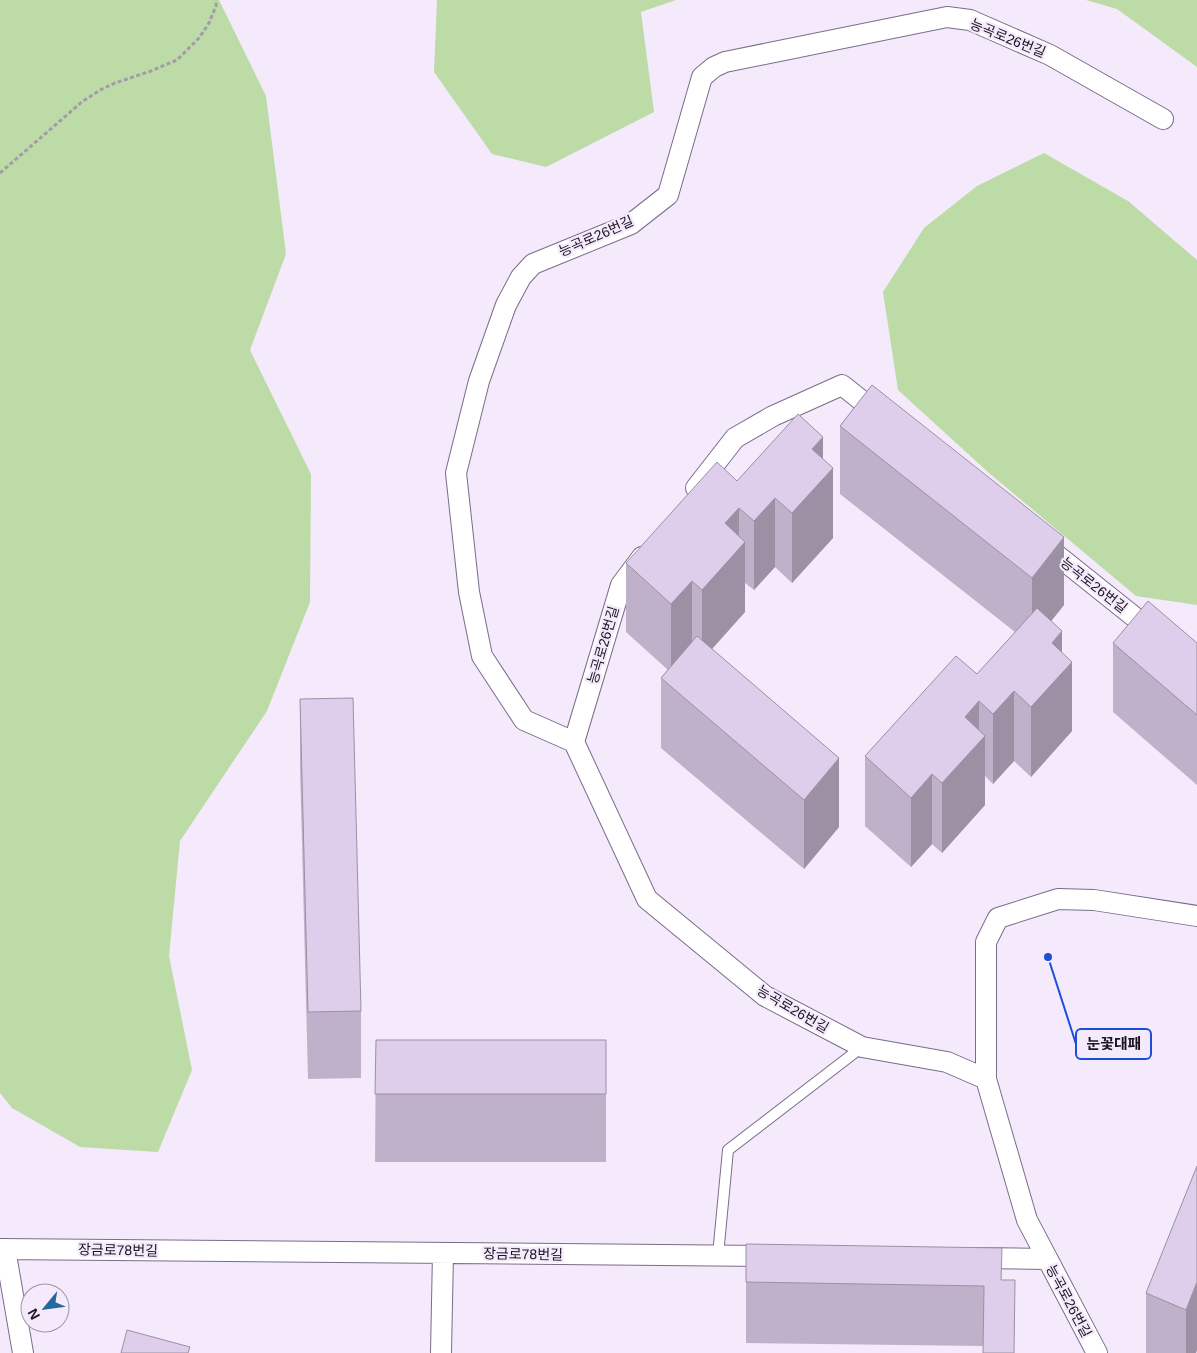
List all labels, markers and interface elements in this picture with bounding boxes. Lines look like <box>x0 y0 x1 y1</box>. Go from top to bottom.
street label: 능곡로26번길 <box>968 16 1048 60</box>
street label: 능곡로26번길 <box>556 212 636 260</box>
street label: 능곡로26번길 <box>1058 554 1130 616</box>
street label: 능곡로26번길 <box>584 604 622 686</box>
street label: 능곡로26번길 <box>754 982 832 1036</box>
callout: 눈꽃대패 <box>1076 1029 1151 1059</box>
text: 눈꽃대패 <box>1086 1035 1142 1052</box>
street label: 장금로78번길 <box>78 1241 158 1259</box>
street label: 장금로78번길 <box>483 1245 563 1263</box>
street label: 능곡로26번길 <box>1043 1262 1095 1340</box>
north arrow <box>20 1283 70 1333</box>
text: N <box>24 1306 43 1323</box>

